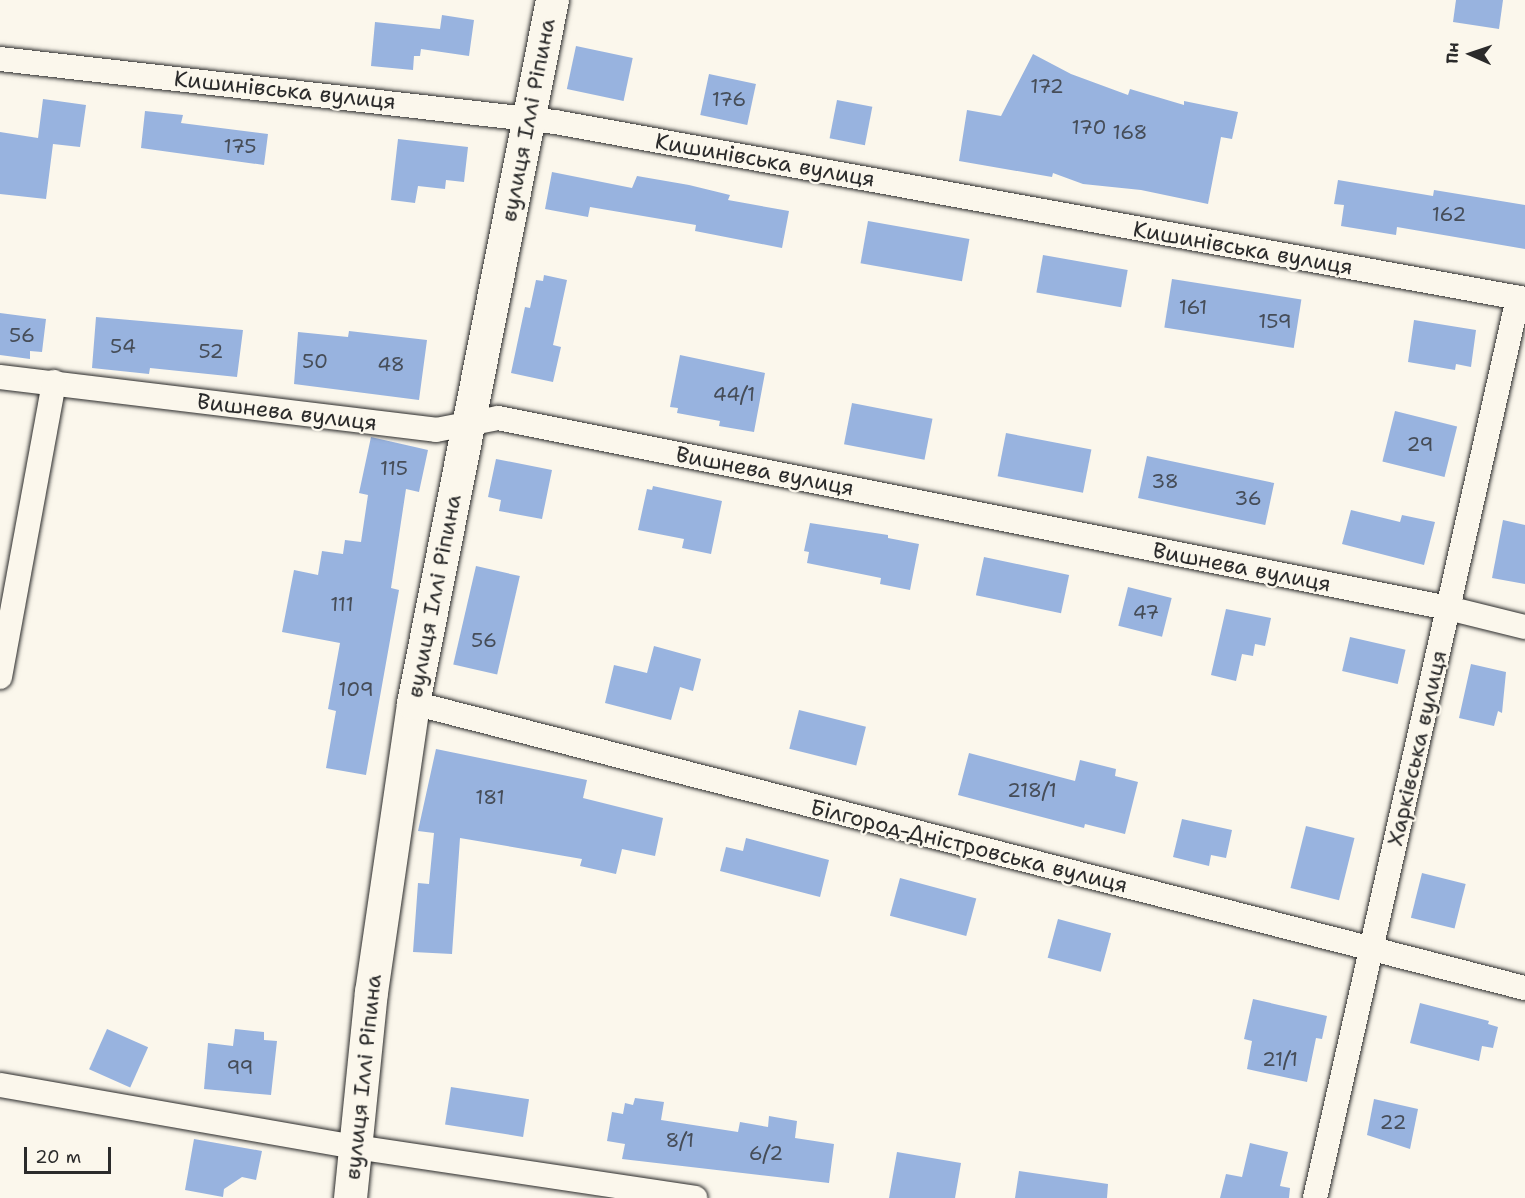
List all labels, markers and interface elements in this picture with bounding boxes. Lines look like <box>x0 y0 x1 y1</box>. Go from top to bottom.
street label: вулиця Іллі Ріпина <box>495 16 561 224</box>
north arrow <box>1441 24 1501 84</box>
text: Пн <box>1441 42 1464 64</box>
street label: Кишинівська вулиця <box>173 65 397 115</box>
house number: 172 <box>1030 74 1064 98</box>
house number: 176 <box>712 87 746 111</box>
house number: 170 <box>1072 115 1106 139</box>
house number: 168 <box>1113 120 1147 144</box>
street label: Кишинівська вулиця <box>653 128 877 192</box>
house number: 175 <box>224 134 256 158</box>
house number: 162 <box>1432 202 1466 226</box>
street label: Кишинівська вулиця <box>1131 216 1355 280</box>
house number: 161 <box>1179 295 1207 319</box>
house number: 159 <box>1258 309 1292 333</box>
house number: 56 <box>9 323 35 347</box>
house number: 54 <box>110 334 136 358</box>
house number: 52 <box>198 339 224 363</box>
house number: 50 <box>302 349 328 373</box>
house number: 48 <box>377 352 405 376</box>
house number: 44/1 <box>713 382 755 406</box>
street label: Вишнева вулиця <box>196 388 378 436</box>
house number: 29 <box>1407 432 1433 456</box>
street label: Вишнева вулиця <box>674 441 856 501</box>
house number: 115 <box>380 456 408 480</box>
house number: 38 <box>1151 469 1179 493</box>
house number: 36 <box>1234 486 1262 510</box>
street label: вулиця Іллі Ріпина <box>401 492 467 700</box>
street label: Вишнева вулиця <box>1151 537 1333 597</box>
house number: 111 <box>330 592 354 616</box>
house number: 47 <box>1133 600 1159 624</box>
house number: 56 <box>471 628 497 652</box>
street label: Харківська вулиця <box>1382 648 1452 848</box>
house number: 109 <box>338 677 374 701</box>
house number: 218/1 <box>1007 778 1057 802</box>
house number: 181 <box>475 785 505 809</box>
street label: Білгород-Дністровська вулиця <box>808 794 1130 898</box>
street label: вулиця Іллі Ріпина <box>339 973 387 1181</box>
house number: 21/1 <box>1262 1047 1298 1071</box>
house number: 99 <box>226 1055 254 1079</box>
house number: 22 <box>1380 1110 1406 1134</box>
house number: 8/1 <box>666 1128 694 1152</box>
scale bar <box>27 1135 114 1173</box>
house number: 6/2 <box>749 1141 783 1165</box>
text: 20 m <box>35 1145 81 1169</box>

